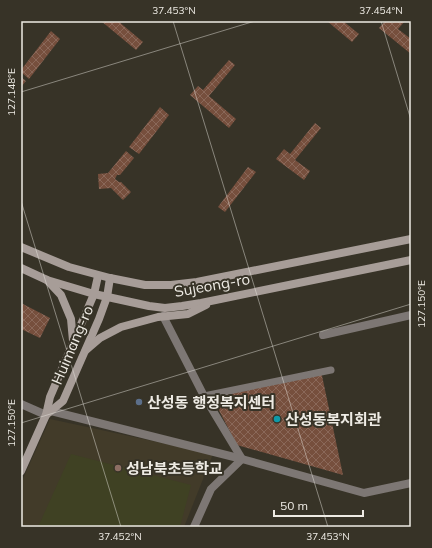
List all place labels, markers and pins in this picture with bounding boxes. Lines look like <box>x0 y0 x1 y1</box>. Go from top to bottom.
place label: 산성동 행정복지센터 <box>147 393 275 412</box>
marker: 산성동 행정복지센터 <box>134 397 144 407</box>
place label: 산성동복지회관 <box>285 410 382 429</box>
marker: 산성동복지회관 <box>272 414 282 424</box>
place label: 성남북초등학교 <box>126 459 223 478</box>
marker: 성남북초등학교 <box>113 463 123 473</box>

